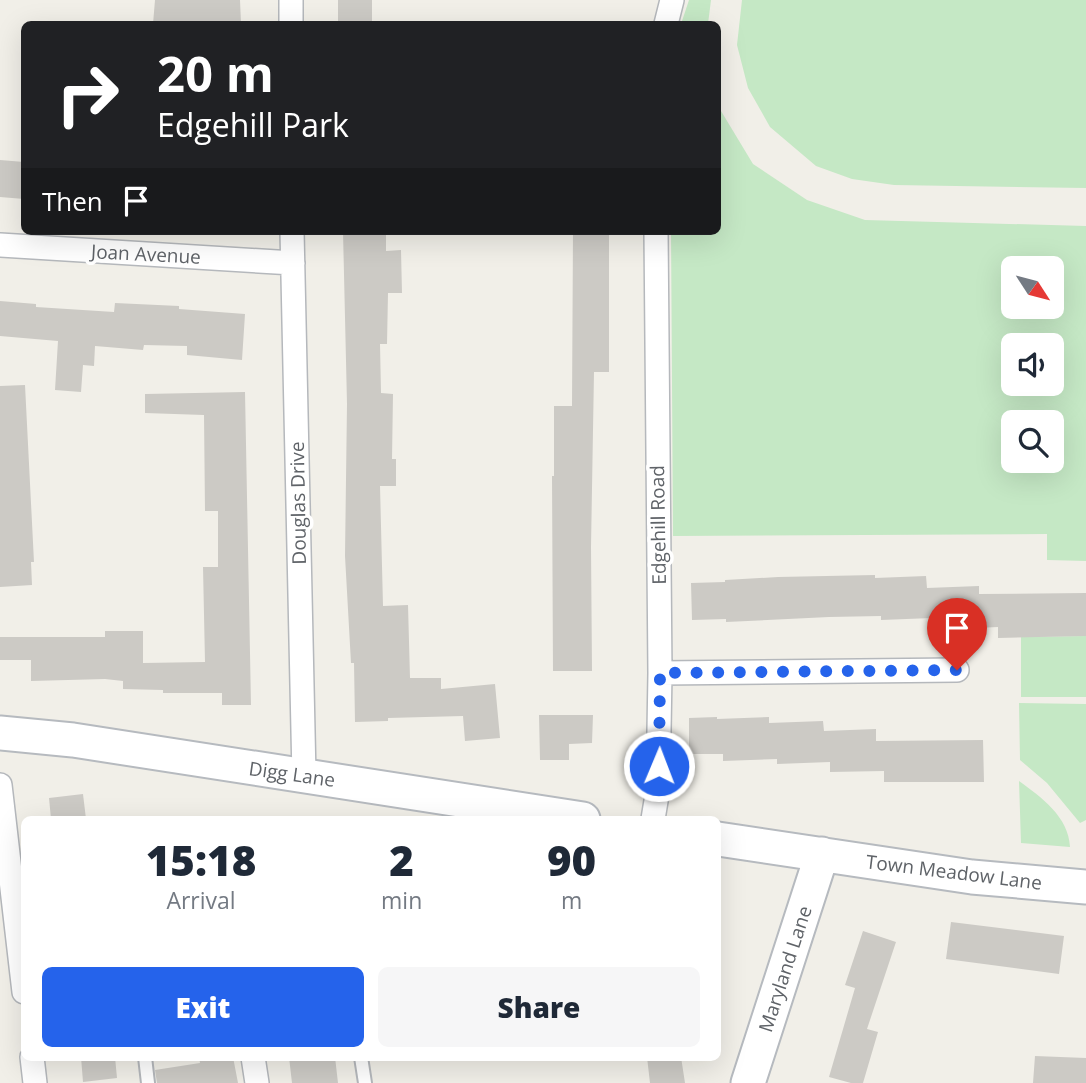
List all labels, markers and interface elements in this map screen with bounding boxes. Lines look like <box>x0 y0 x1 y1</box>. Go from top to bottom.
text: 20 m <box>157 40 274 106</box>
icon: right <box>42 49 133 140</box>
text: Edgehill Park <box>157 103 349 146</box>
icon: arrive <box>117 182 155 220</box>
text: Then <box>42 183 103 219</box>
street label: Joan Avenue <box>88 238 202 270</box>
north arrow <box>1001 256 1064 318</box>
map controls <box>1001 256 1064 473</box>
button: sound <box>1001 333 1064 396</box>
button: search <box>1001 410 1064 473</box>
street label: Douglas Drive <box>284 441 312 565</box>
street label: Edgehill Road <box>644 465 672 585</box>
pin <box>927 598 987 670</box>
icon: arrive <box>938 609 976 647</box>
position arrow <box>622 729 696 803</box>
street label: Digg Lane <box>247 755 337 793</box>
text: 15:18 <box>146 831 256 888</box>
text: 2 <box>389 831 414 888</box>
text: 90 <box>547 831 596 888</box>
street label: Town Meadow Lane <box>865 848 1043 896</box>
text: Arrival <box>166 884 236 916</box>
text: min <box>381 884 422 916</box>
text: m <box>561 884 582 916</box>
street label: Maryland Lane <box>752 903 818 1035</box>
button: Exit <box>42 967 364 1047</box>
button: Share <box>378 967 700 1047</box>

